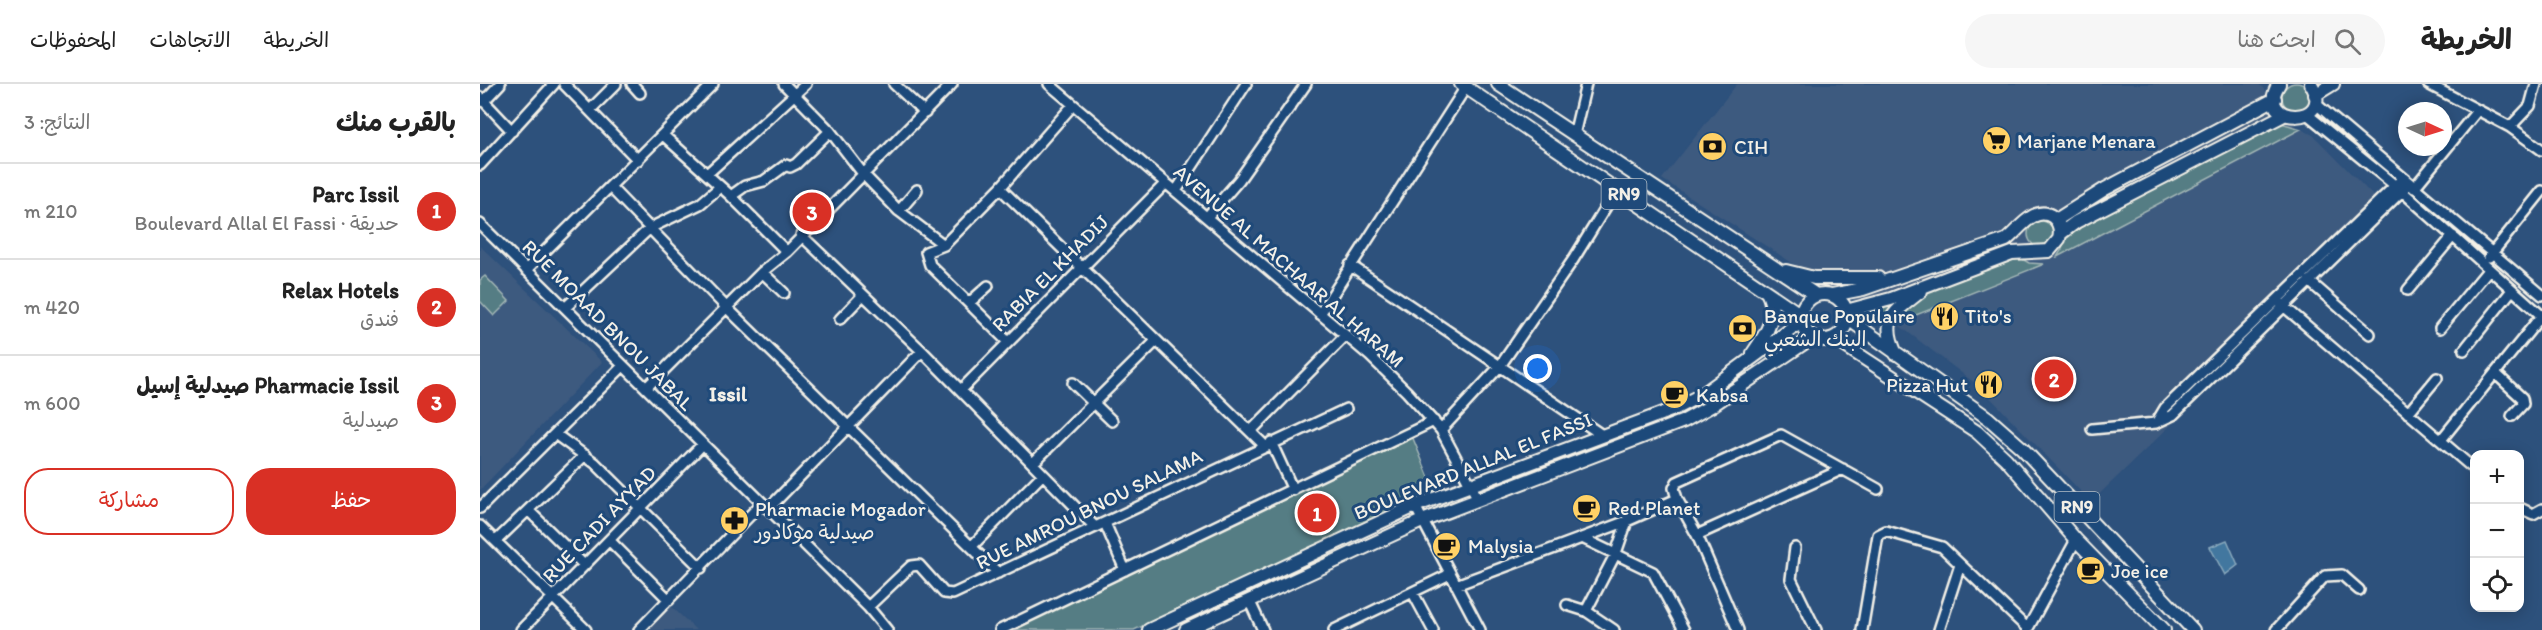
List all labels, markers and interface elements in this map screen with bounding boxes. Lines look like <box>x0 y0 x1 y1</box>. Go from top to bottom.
search box <box>1965 14 2385 68</box>
text: الخريطة <box>2421 22 2512 56</box>
icon: search <box>2331 25 2364 58</box>
text: ابحث هنا <box>2237 26 2316 53</box>
text: المحفوظات <box>30 27 116 52</box>
text: الاتجاهات <box>149 27 231 52</box>
text: الخريطة <box>264 27 329 52</box>
north arrow <box>2398 102 2452 156</box>
text: بالقرب منك <box>336 106 456 138</box>
text: النتائج: 3 <box>24 110 90 134</box>
supermarket icon: Marjane Menara <box>1980 125 2012 157</box>
place label: Marjane Menara <box>2017 129 2156 153</box>
bank icon: CIH <box>1697 131 1729 163</box>
place label: CIH <box>1734 135 1768 159</box>
street label: AVENUE AL MACHAAR AL HARAM <box>1169 159 1409 373</box>
road number: RN9 <box>1602 179 1646 209</box>
text: Parc Issil <box>312 181 399 208</box>
pin: 3 <box>792 190 832 234</box>
text: 210 m <box>24 199 77 223</box>
text: 1 <box>432 199 441 223</box>
street label: RABIA EL KHADIJ <box>987 209 1114 336</box>
text: حديقة · Boulevard Allal El Fassi <box>135 211 399 235</box>
street label: RUE MOAAD BNOU JABAL <box>517 234 699 416</box>
text: Relax Hotels <box>282 277 399 304</box>
text: 420 m <box>24 295 80 319</box>
text: 2 <box>431 295 442 319</box>
restaurant icon: Tito's <box>1928 300 1960 332</box>
place label: Banque Populaire البنك الشعبي <box>1764 304 1915 357</box>
place label: Tito's <box>1965 304 2012 328</box>
text: فندق <box>360 307 399 331</box>
bank icon: Banque Populaire البنك الشعبي <box>1727 312 1759 344</box>
your location <box>1523 354 1552 383</box>
pin: 2 <box>2034 356 2074 402</box>
restaurant icon: Pizza Hut <box>1973 369 2005 401</box>
text: Pharmacie Issil صيدلية إسيل <box>136 372 399 399</box>
place label: Pizza Hut <box>1886 373 1968 397</box>
cafe icon: Kabsa <box>1659 379 1691 411</box>
district label: Issil <box>709 381 748 406</box>
place label: Kabsa <box>1696 383 1749 407</box>
text: 600 m <box>24 391 81 415</box>
text: 3 <box>431 391 442 415</box>
street label: BOULEVARD ALLAL EL FASSI <box>1350 407 1596 525</box>
text: صيدلية <box>343 408 399 432</box>
street label: RUE AMROU BNOU SALAMA <box>972 444 1206 574</box>
map controls <box>2470 450 2524 612</box>
button: + <box>2470 450 2524 504</box>
street label: RUE CADI AYYAD <box>537 460 661 588</box>
button: مشاركة <box>24 468 234 535</box>
button: حفظ <box>246 468 456 535</box>
pin: 1 <box>1298 490 1336 536</box>
cafe icon: Red Planet <box>1571 492 1603 524</box>
road number: RN9 <box>2054 492 2100 522</box>
place label: Red Planet <box>1608 496 1700 520</box>
place label: Pharmacie Mogador صيدلية موكادور <box>753 497 926 545</box>
button: − <box>2470 504 2524 558</box>
pharmacy icon: Pharmacie Mogador صيدلية موكادور <box>718 505 750 537</box>
cafe icon: Malysia <box>1431 530 1463 562</box>
place label: Malysia <box>1468 534 1534 558</box>
cafe icon: Joe ice <box>2074 555 2106 587</box>
button: locate <box>2470 558 2524 612</box>
place label: Joe ice <box>2111 559 2169 583</box>

